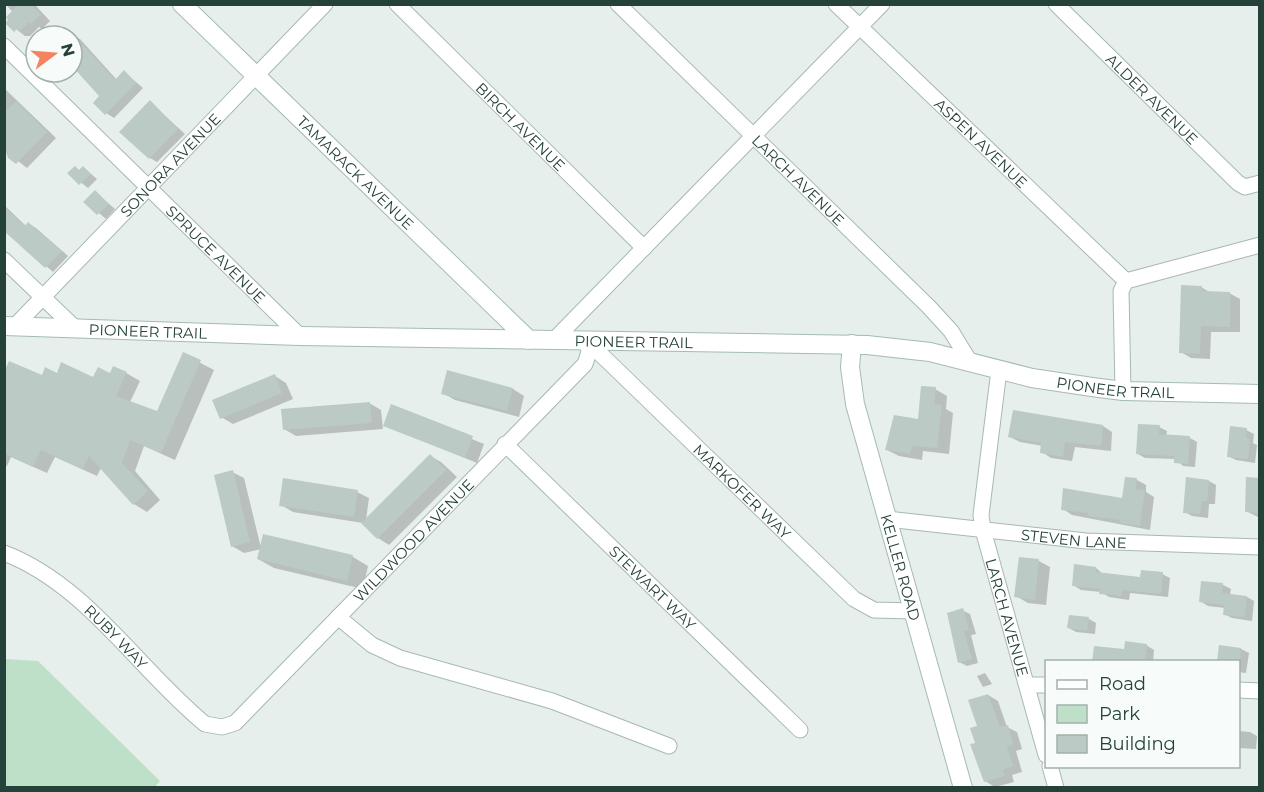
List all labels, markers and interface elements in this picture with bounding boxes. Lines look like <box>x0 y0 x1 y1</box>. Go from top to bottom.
north arrow <box>24 24 84 84</box>
text: N <box>57 41 79 59</box>
street label: ALDER AVENUE <box>1102 49 1202 148</box>
street label: BIRCH AVENUE <box>472 78 569 175</box>
street label: ASPEN AVENUE <box>931 94 1032 192</box>
street label: SONORA AVENUE <box>116 109 224 221</box>
street label: TAMARACK AVENUE <box>293 111 418 233</box>
street label: LARCH AVENUE <box>748 131 849 229</box>
street label: SPRUCE AVENUE <box>162 201 270 307</box>
street label: PIONEER TRAIL <box>88 319 208 342</box>
street label: PIONEER TRAIL <box>574 331 693 352</box>
street label: PIONEER TRAIL <box>1055 372 1175 402</box>
street label: MARKOFER WAY <box>689 440 796 543</box>
street label: WILDWOOD AVENUE <box>349 475 477 606</box>
street label: KELLER ROAD <box>877 512 925 623</box>
street label: STEVEN LANE <box>1020 524 1127 552</box>
street label: STEWART WAY <box>606 541 701 634</box>
street label: LARCH AVENUE <box>982 556 1033 679</box>
street label: RUBY WAY <box>81 600 152 673</box>
legend <box>1045 660 1240 768</box>
text: Road <box>1099 673 1146 695</box>
text: Park <box>1099 703 1140 725</box>
text: Building <box>1099 733 1176 755</box>

